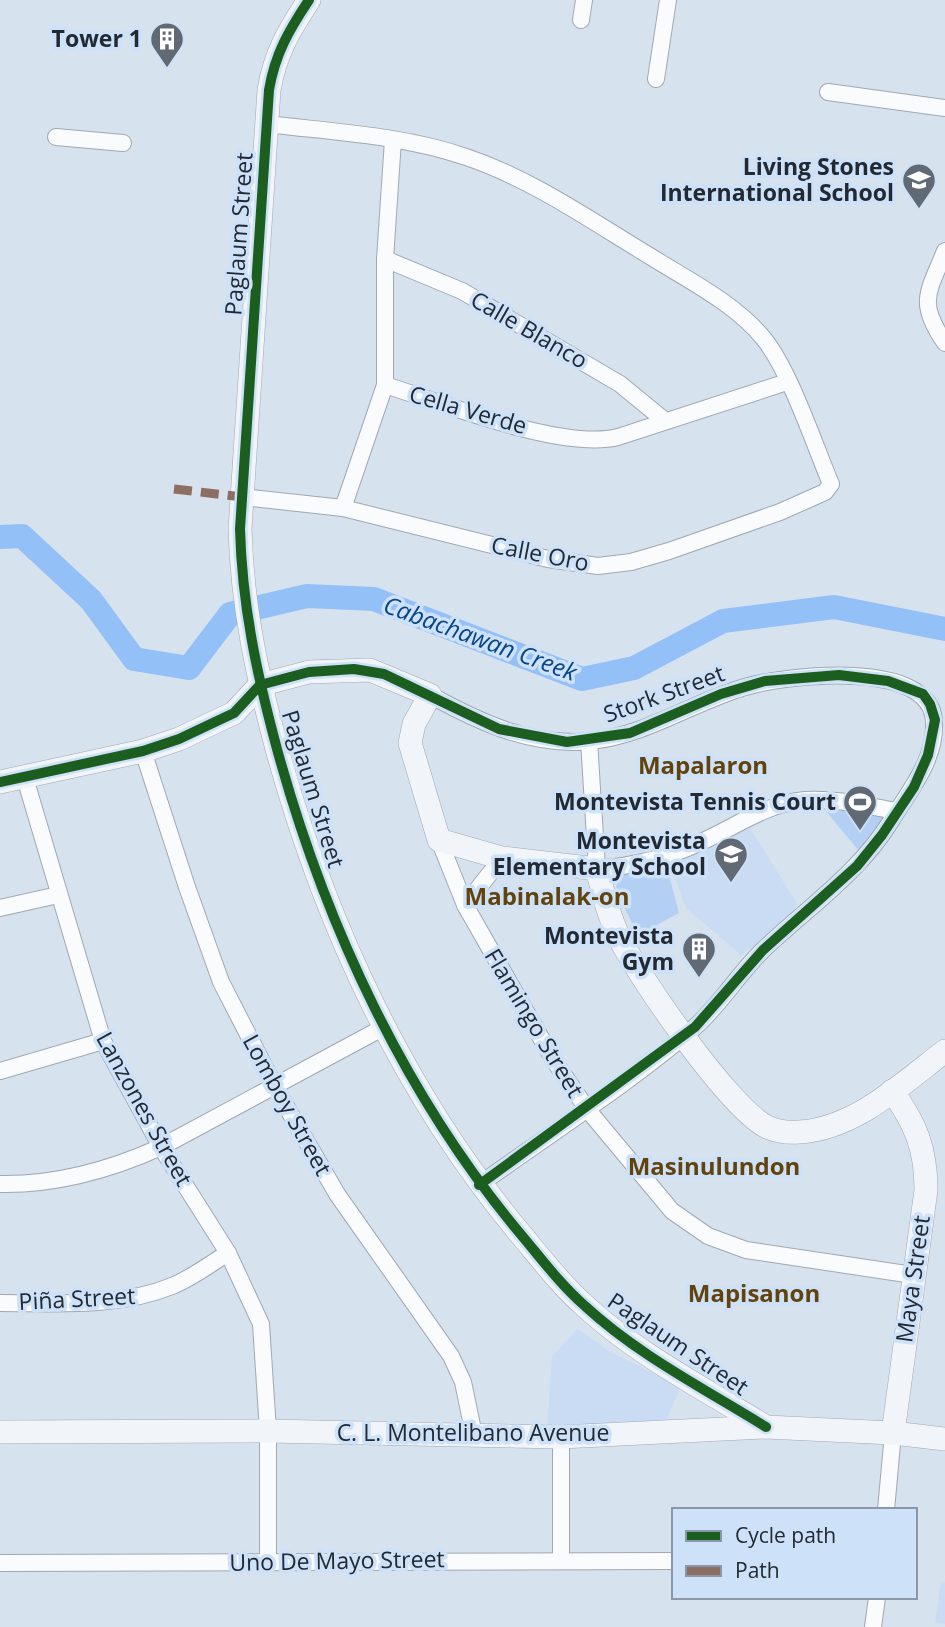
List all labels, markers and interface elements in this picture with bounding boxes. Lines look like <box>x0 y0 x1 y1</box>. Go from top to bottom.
building icon: Tower 1 <box>148 20 186 69</box>
place label: Tower 1 <box>52 22 142 54</box>
place label: Living Stones International School <box>660 150 894 208</box>
street label: Paglaum Street <box>216 151 260 317</box>
school or university icon: Living Stones International School <box>900 161 938 210</box>
street label: Calle Blanco <box>465 283 594 376</box>
street label: Cella Verde <box>406 377 531 441</box>
street label: Calle Oro <box>489 528 592 578</box>
water label: Cabachawan Creek <box>379 587 583 688</box>
street label: Stork Street <box>599 656 728 730</box>
street label: Paglaum Street <box>275 706 353 871</box>
district label: Mapalaron <box>638 748 768 781</box>
sports icon: Montevista Tennis Court <box>841 783 879 832</box>
place label: Montevista Tennis Court <box>554 785 836 817</box>
place label: Montevista Elementary School <box>493 824 706 882</box>
school or university icon: Montevista Elementary School <box>712 835 750 884</box>
district label: Mabinalak-on <box>465 879 629 912</box>
place label: Montevista Gym <box>544 919 674 977</box>
building icon: Montevista Gym <box>680 930 718 979</box>
street label: Flamingo Street <box>478 942 592 1103</box>
street label: Lanzones Street <box>89 1026 200 1191</box>
street label: Lomboy Street <box>236 1028 340 1181</box>
district label: Masinulundon <box>628 1149 800 1182</box>
street label: Maya Street <box>887 1213 937 1344</box>
district label: Mapisanon <box>688 1276 820 1309</box>
street label: Piña Street <box>18 1279 136 1317</box>
street label: Paglaum Street <box>602 1284 755 1402</box>
street label: C. L. Montelibano Avenue <box>337 1416 609 1448</box>
legend <box>672 1508 917 1599</box>
text: Cycle path <box>735 1521 836 1549</box>
street label: Uno De Mayo Street <box>229 1542 445 1578</box>
text: Path <box>735 1556 780 1584</box>

